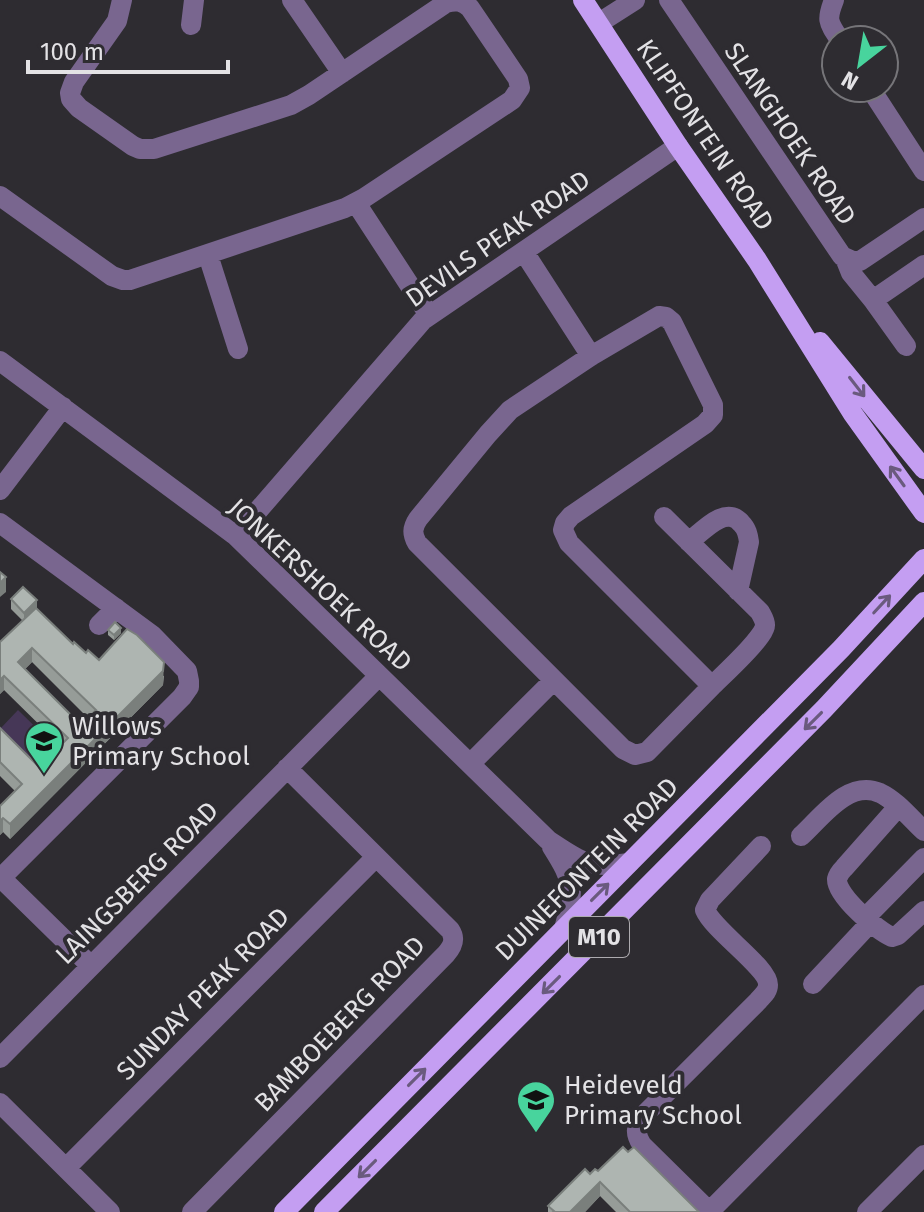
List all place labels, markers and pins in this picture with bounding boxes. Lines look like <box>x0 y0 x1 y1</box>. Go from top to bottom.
place label: Willows Primary School <box>72 711 250 772</box>
school or university icon: Willows Primary School <box>23 720 65 775</box>
place label: Heideveld Primary School <box>564 1070 742 1131</box>
school or university icon: Heideveld Primary School <box>515 1079 557 1134</box>

